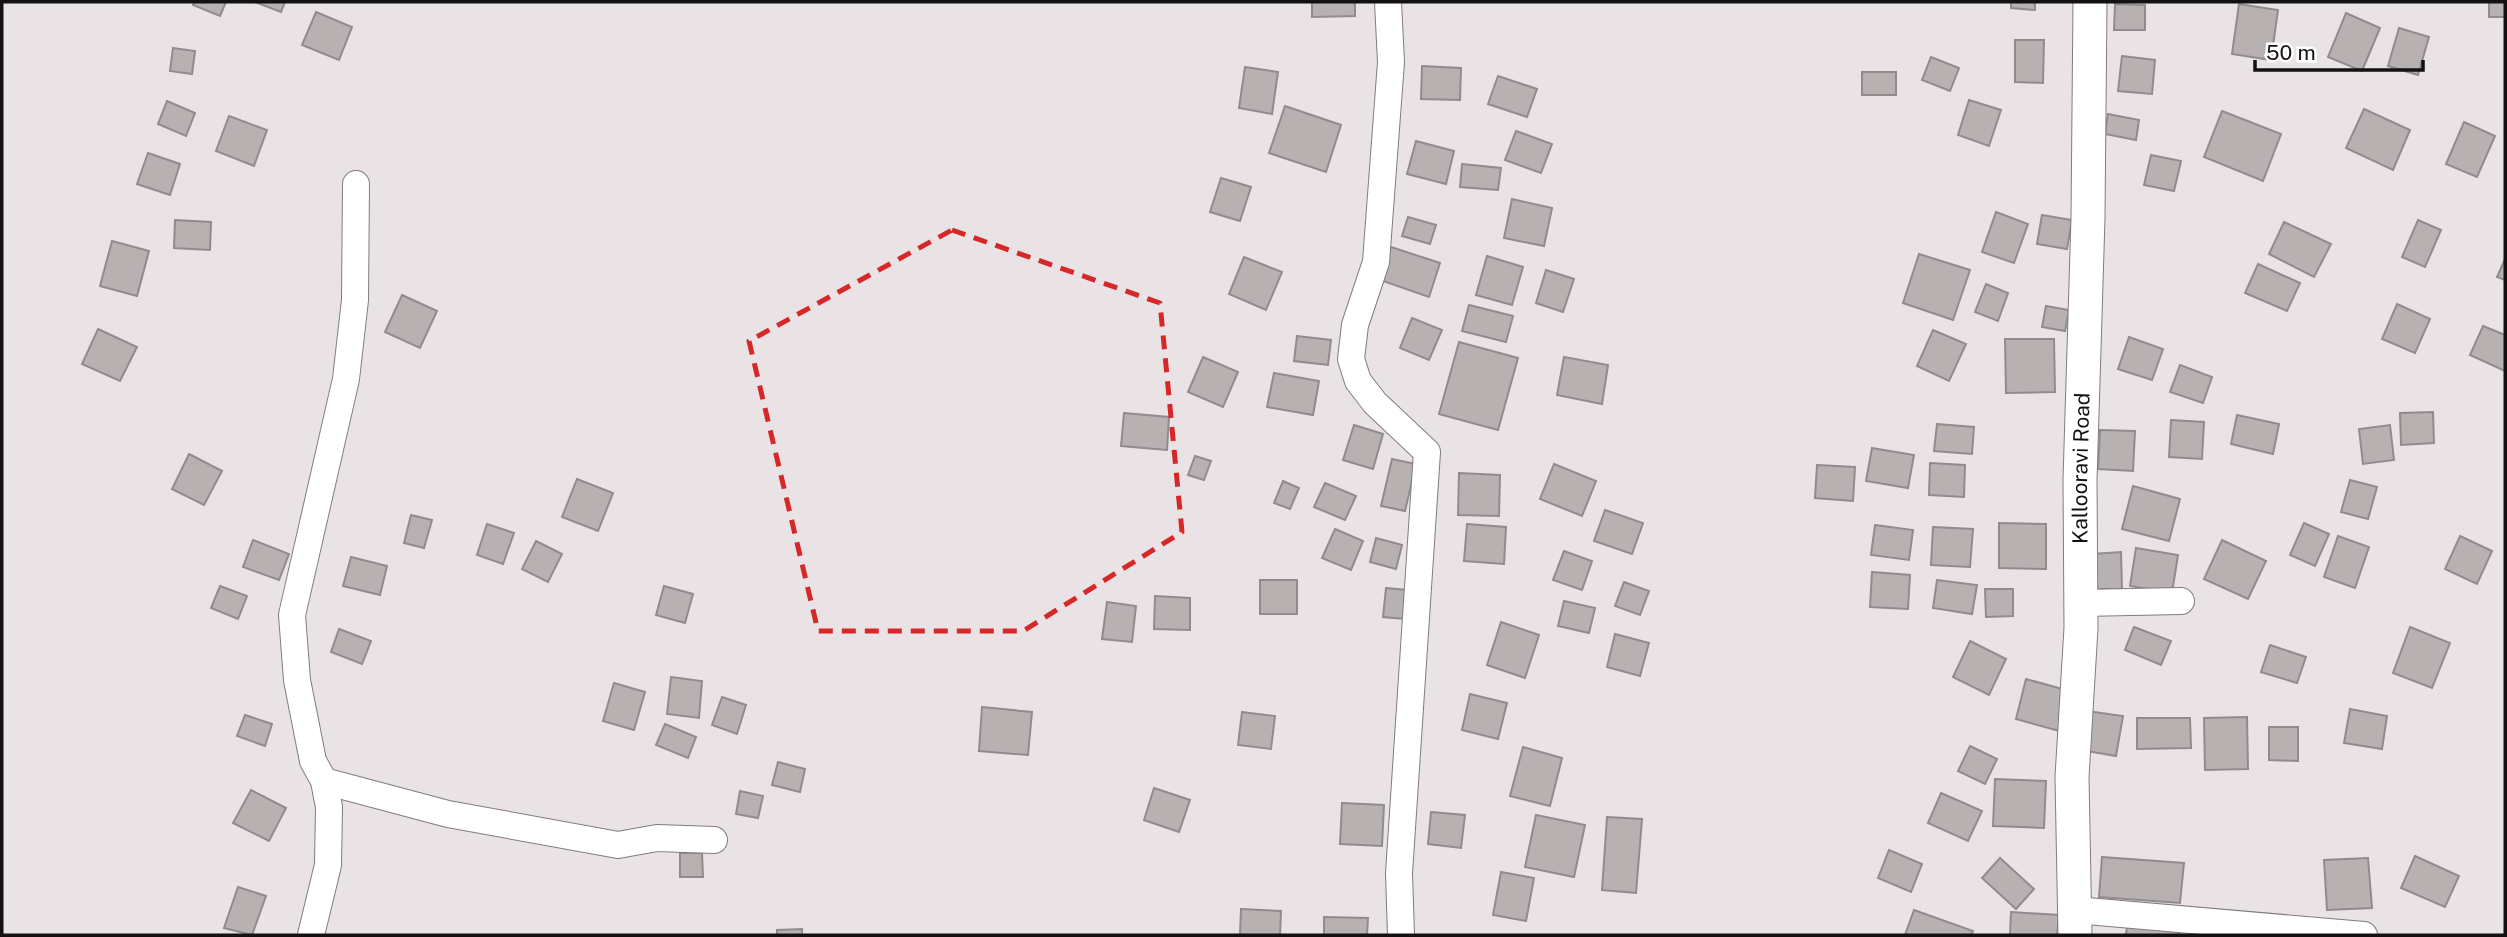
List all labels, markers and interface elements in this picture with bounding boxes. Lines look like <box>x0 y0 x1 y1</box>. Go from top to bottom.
scale bar <box>2255 28 2423 72</box>
text: 50 m <box>2266 40 2316 65</box>
street label: Kallooravi Road <box>2067 392 2095 544</box>

